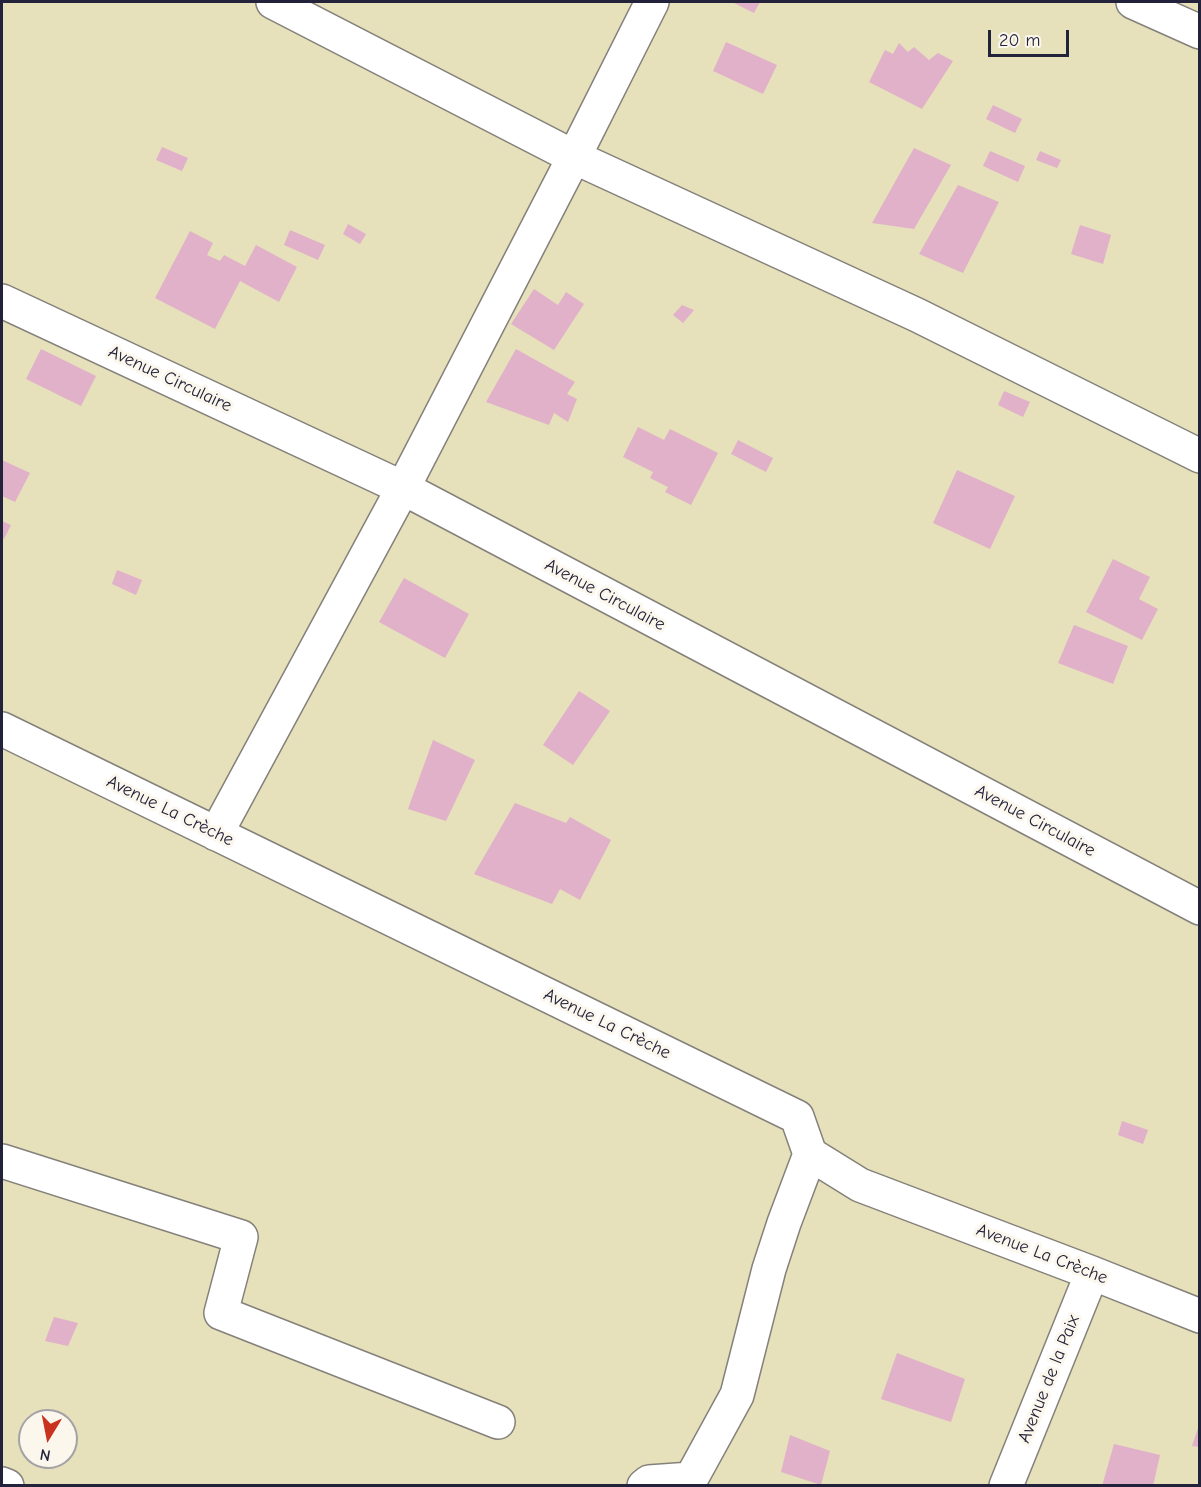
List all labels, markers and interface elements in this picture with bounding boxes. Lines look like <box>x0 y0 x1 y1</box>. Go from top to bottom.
scale bar <box>991 18 1072 56</box>
text: 20 m <box>999 30 1040 51</box>
street label: Avenue Circulaire <box>105 341 235 417</box>
street label: Avenue Circulaire <box>541 554 669 636</box>
street label: Avenue La Crèche <box>103 771 237 851</box>
street label: Avenue Circulaire <box>971 780 1099 862</box>
street label: Avenue La Crèche <box>540 984 674 1064</box>
street label: Avenue La Crèche <box>973 1219 1111 1289</box>
street label: Avenue de la Paix <box>1014 1312 1084 1446</box>
north arrow <box>18 1409 78 1469</box>
text: N <box>39 1445 52 1465</box>

